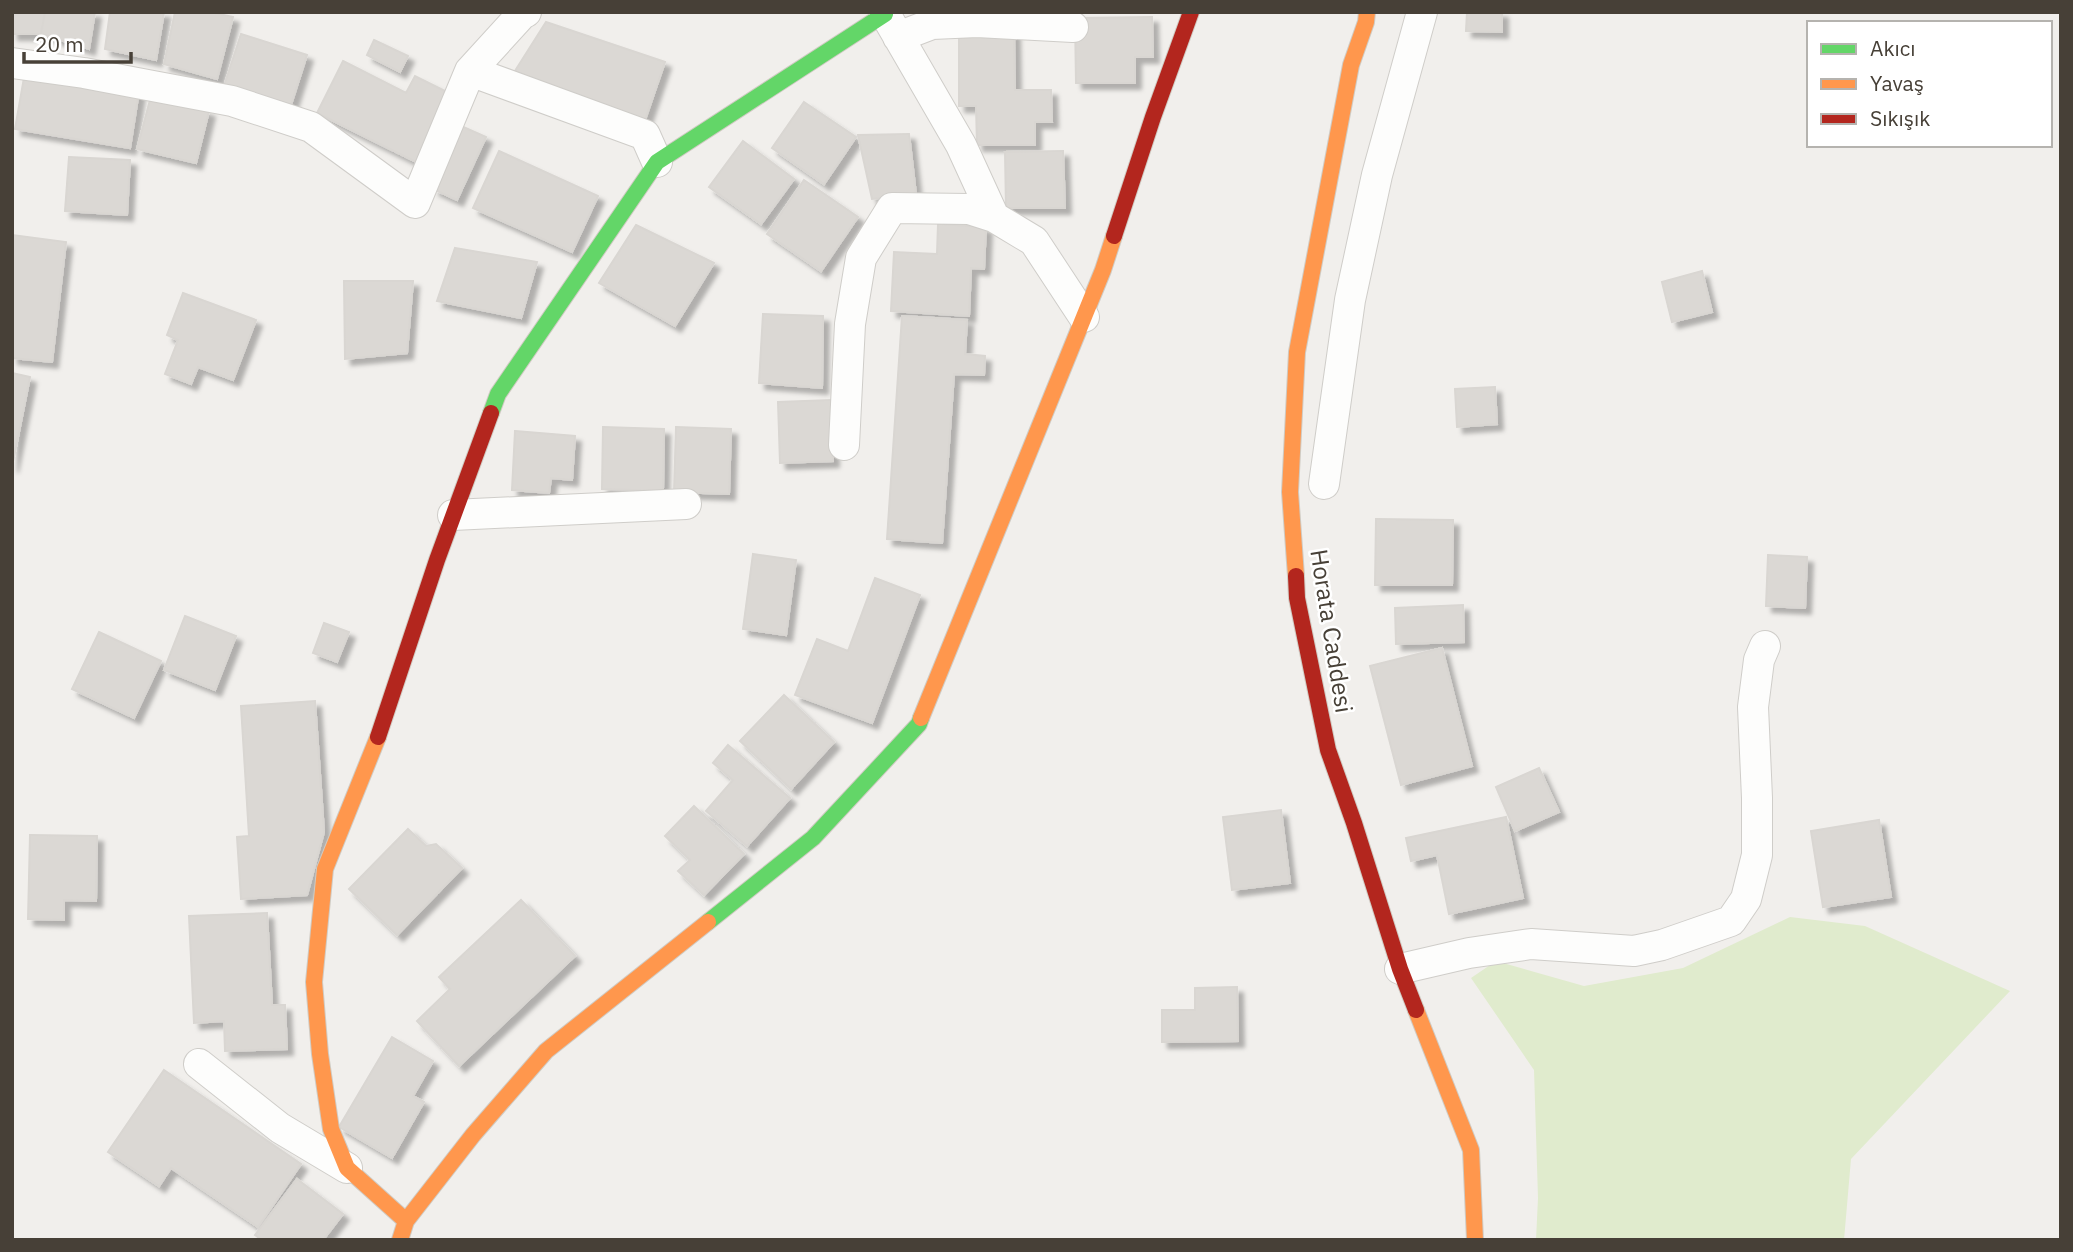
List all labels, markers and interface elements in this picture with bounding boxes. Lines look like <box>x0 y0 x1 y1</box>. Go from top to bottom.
scale bar <box>24 21 131 65</box>
legend <box>1807 21 2052 147</box>
text: 20 m <box>35 30 84 58</box>
text: Akıcı <box>1870 34 1916 62</box>
text: Yavaş <box>1870 69 1924 97</box>
text: Sıkışık <box>1870 104 1930 132</box>
street label: Horata Caddesi <box>1303 547 1361 715</box>

